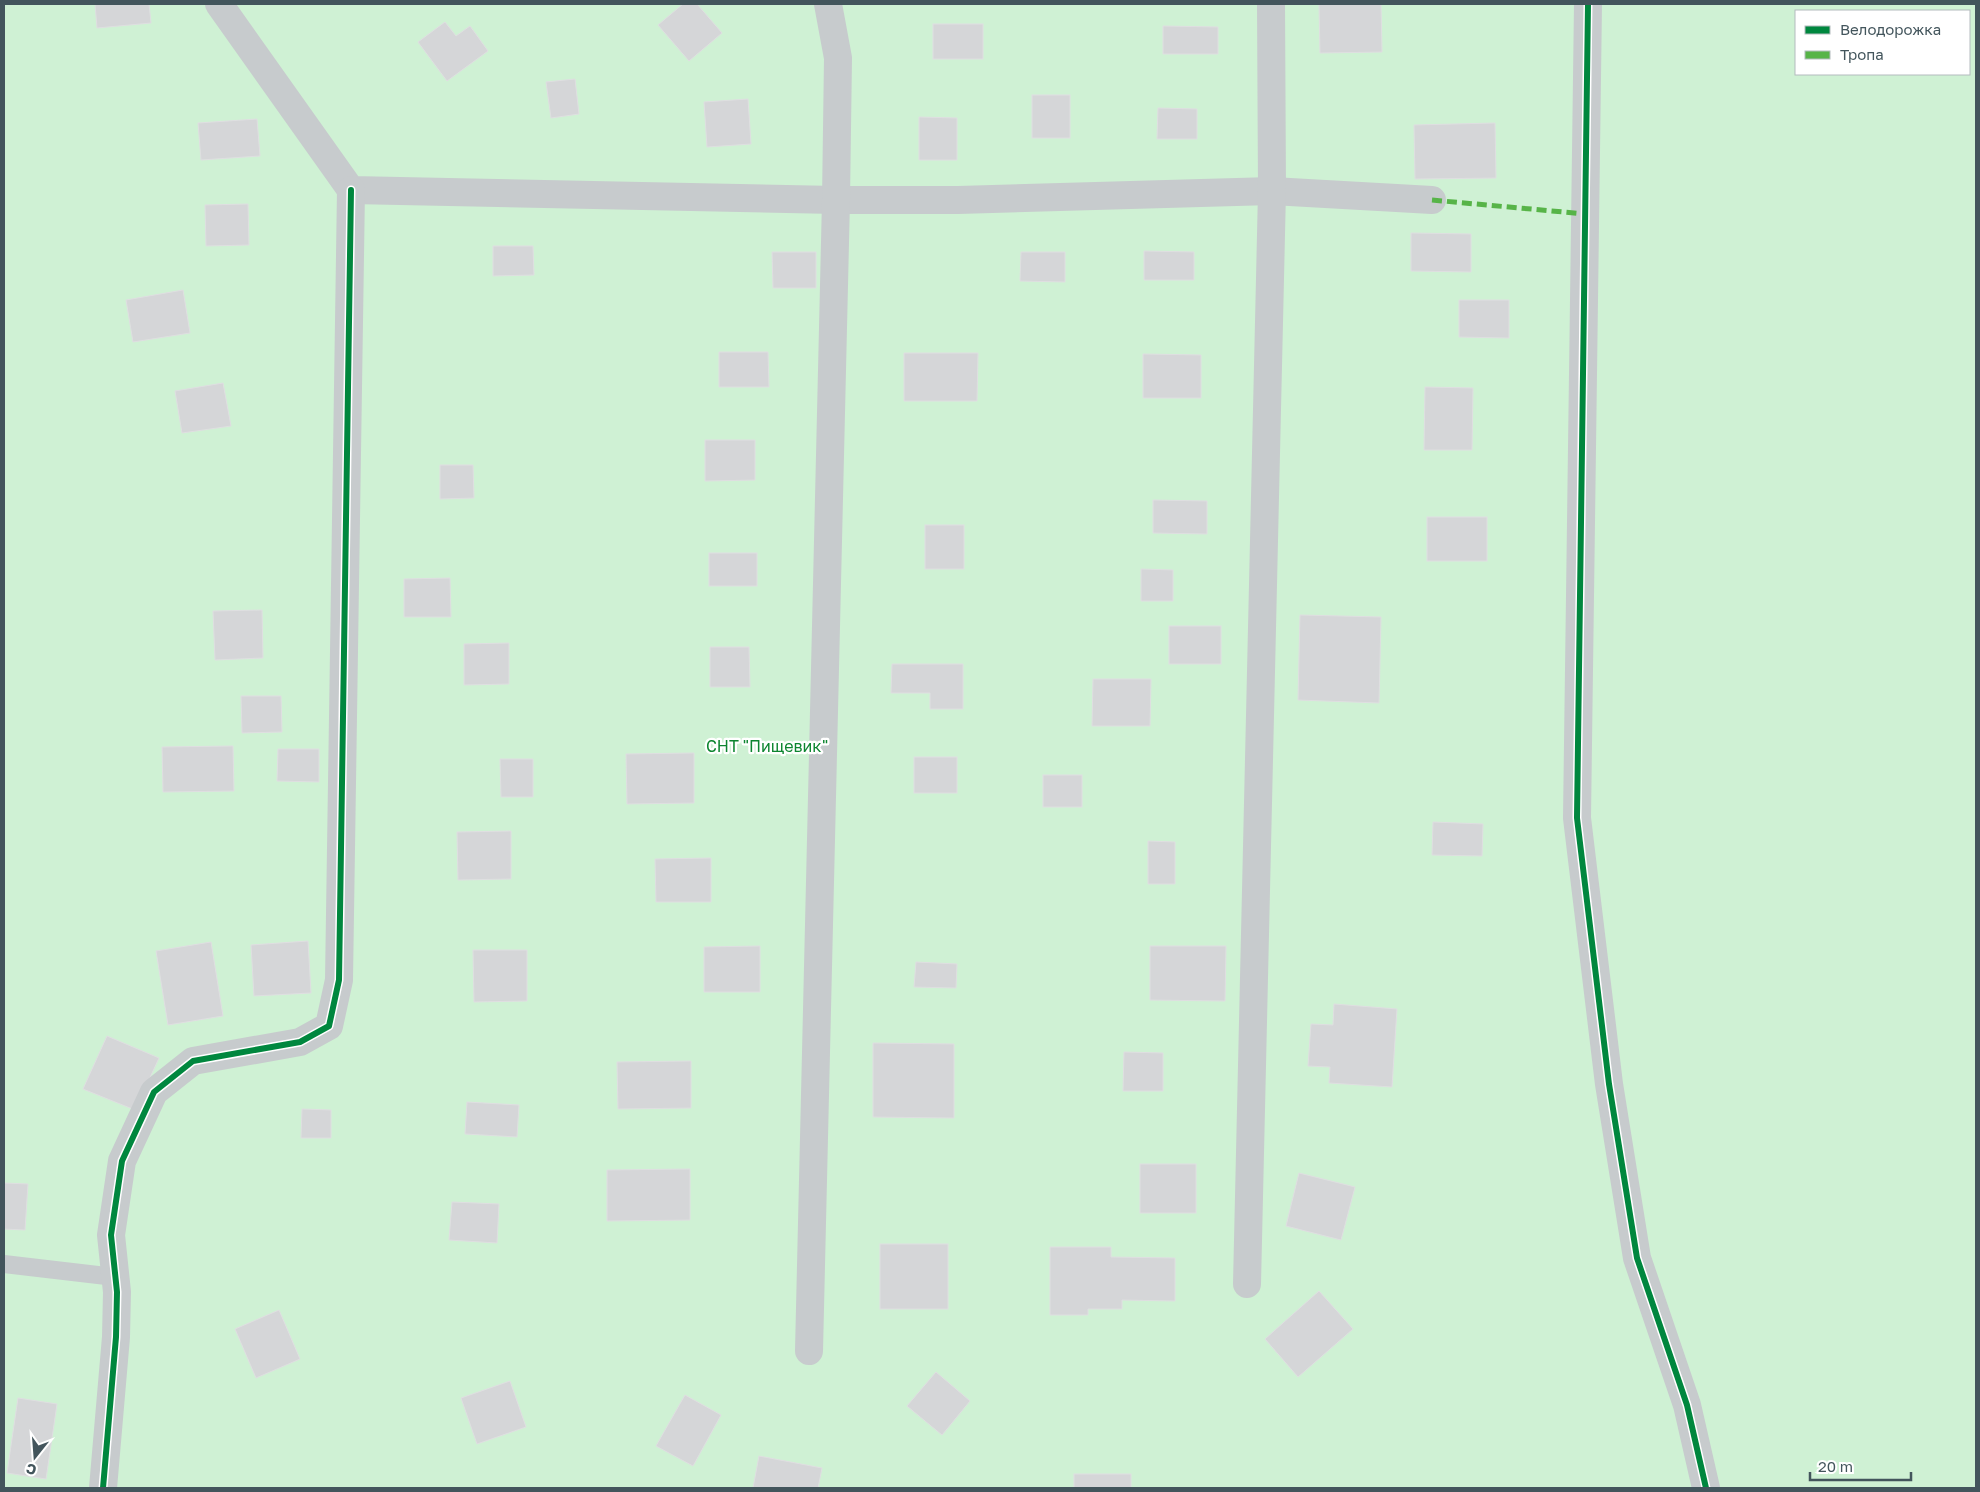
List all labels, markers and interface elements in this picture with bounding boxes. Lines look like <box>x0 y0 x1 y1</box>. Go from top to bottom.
legend <box>1795 10 1970 75</box>
text: Велодорожка <box>1840 20 1941 38</box>
text: Тропа <box>1840 45 1884 63</box>
park label: СНТ "Пищевик" <box>706 736 828 756</box>
north arrow <box>10 1432 60 1482</box>
scale bar <box>1810 1450 1911 1482</box>
text: 20 m <box>1818 1457 1853 1475</box>
text: С <box>24 1460 38 1479</box>

